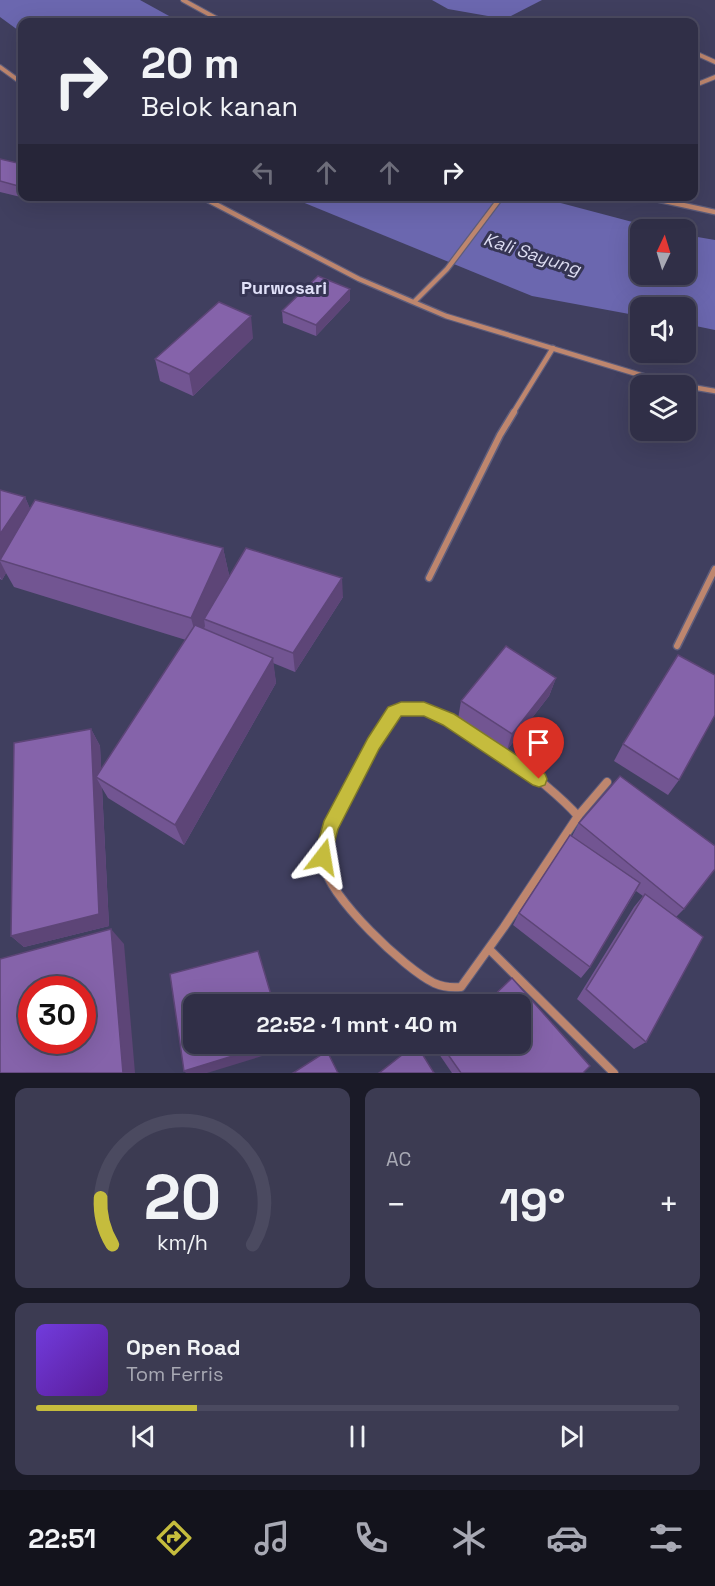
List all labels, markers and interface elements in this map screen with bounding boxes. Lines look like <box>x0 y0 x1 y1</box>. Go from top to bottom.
text: 20 m <box>141 37 240 90</box>
icon: right <box>42 42 120 120</box>
text: Belok kanan <box>141 89 298 124</box>
icon: left <box>247 156 280 189</box>
icon: ahead <box>310 156 343 189</box>
icon: ahead <box>373 156 406 189</box>
icon: right <box>436 156 469 189</box>
north arrow <box>630 219 696 285</box>
map controls <box>630 219 696 441</box>
water label: Kali Sayung <box>481 227 585 280</box>
district label: Purwosari <box>241 276 327 299</box>
button: sound <box>630 297 696 363</box>
button: layers <box>630 375 696 441</box>
pin <box>513 717 564 779</box>
icon: arrive <box>522 726 555 759</box>
position arrow <box>291 825 355 889</box>
speed limit sign: 30 <box>18 976 96 1054</box>
text: 22:52 · 1 mnt · 40 m <box>257 1010 457 1038</box>
text: AC <box>386 1146 411 1172</box>
text: 20 <box>144 1158 221 1237</box>
text: 19° <box>500 1177 565 1234</box>
text: − <box>386 1184 406 1226</box>
text: + <box>659 1184 679 1226</box>
text: km/h <box>157 1229 208 1256</box>
text: Open Road <box>126 1333 241 1361</box>
text: Tom Ferris <box>126 1361 224 1387</box>
icon: previous <box>127 1420 160 1453</box>
icon: pause <box>341 1420 374 1453</box>
icon: next <box>555 1420 588 1453</box>
icon: directions <box>153 1517 195 1559</box>
icon: music <box>251 1517 293 1559</box>
icon: phone <box>350 1517 392 1559</box>
icon: climate <box>448 1517 490 1559</box>
icon: car <box>546 1517 588 1559</box>
icon: filters <box>645 1517 687 1559</box>
text: 22:51 <box>28 1521 96 1556</box>

